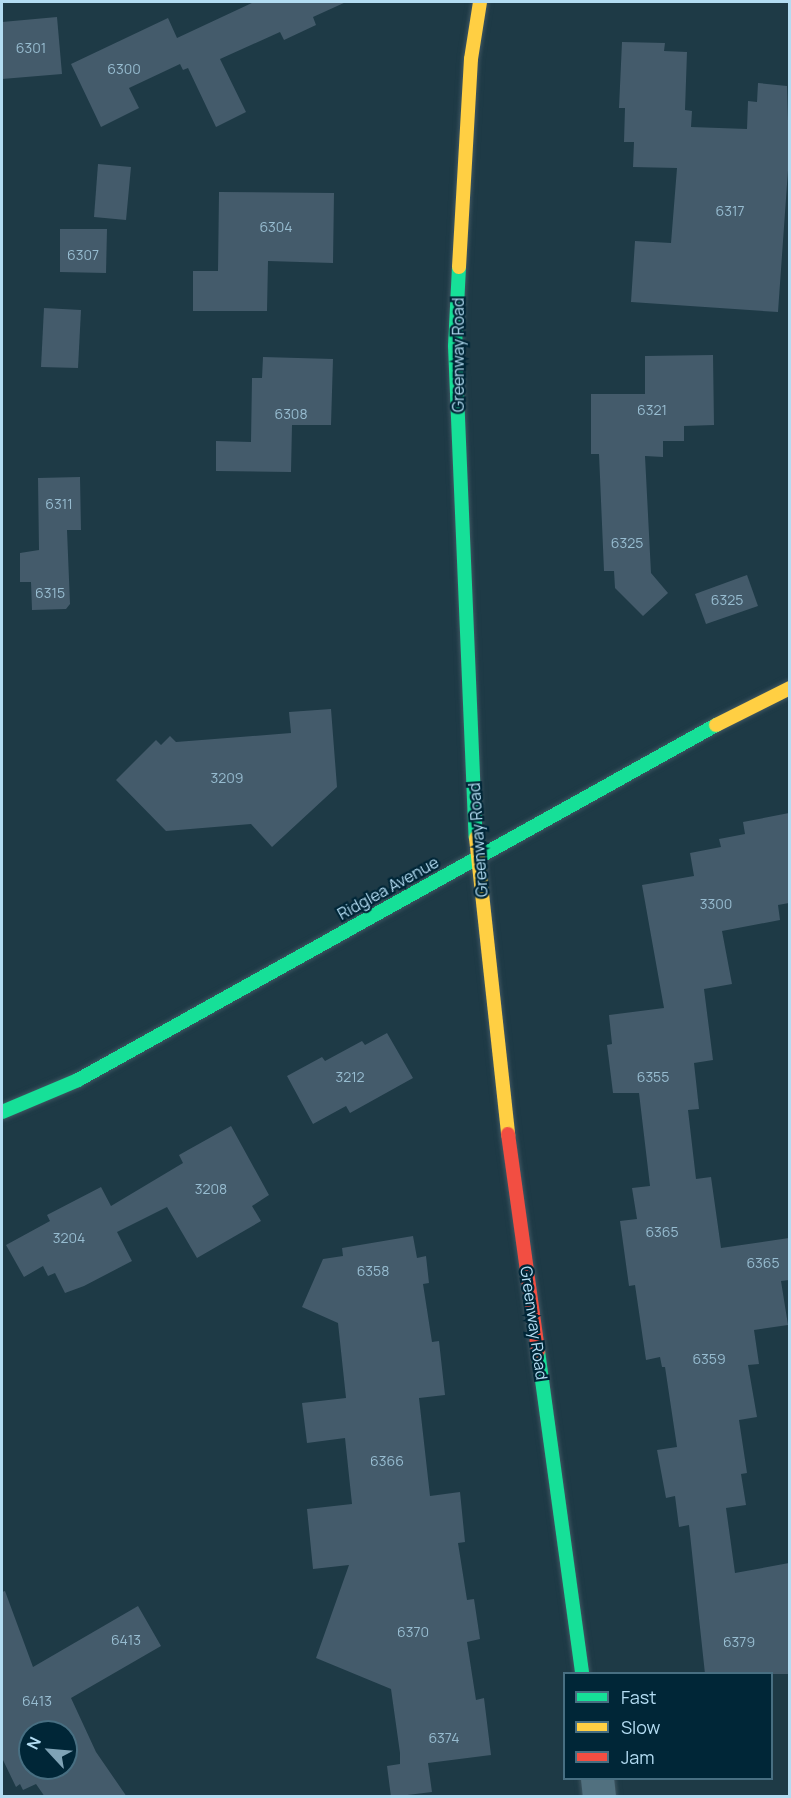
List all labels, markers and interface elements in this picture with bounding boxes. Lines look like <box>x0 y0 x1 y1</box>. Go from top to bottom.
house number: 6301 <box>16 40 46 56</box>
house number: 6300 <box>107 61 141 77</box>
house number: 6317 <box>716 203 744 219</box>
house number: 6304 <box>259 219 293 235</box>
house number: 6307 <box>67 247 99 263</box>
street label: Greenway Road <box>448 298 468 412</box>
house number: 6321 <box>637 402 667 418</box>
house number: 6308 <box>274 406 308 422</box>
house number: 6311 <box>45 496 73 512</box>
house number: 6325 <box>611 535 643 551</box>
house number: 6315 <box>35 585 65 601</box>
house number: 6325 <box>711 592 743 608</box>
house number: 3209 <box>211 770 243 786</box>
street label: Greenway Road <box>464 782 492 898</box>
street label: Ridglea Avenue <box>334 852 442 924</box>
house number: 3300 <box>700 896 732 912</box>
house number: 3212 <box>335 1069 365 1085</box>
house number: 6355 <box>637 1069 669 1085</box>
house number: 3208 <box>195 1181 227 1197</box>
house number: 6365 <box>645 1224 679 1240</box>
house number: 3204 <box>53 1230 85 1246</box>
house number: 6365 <box>746 1255 780 1271</box>
house number: 6358 <box>357 1263 389 1279</box>
street label: Greenway Road <box>517 1265 551 1381</box>
house number: 6359 <box>692 1351 726 1367</box>
house number: 6366 <box>370 1453 404 1469</box>
house number: 6370 <box>397 1624 429 1640</box>
house number: 6413 <box>111 1632 141 1648</box>
house number: 6379 <box>723 1634 755 1650</box>
legend <box>563 1672 773 1780</box>
text: Fast <box>621 1685 656 1709</box>
house number: 6413 <box>22 1693 52 1709</box>
text: Slow <box>621 1715 660 1739</box>
north arrow <box>18 1720 78 1780</box>
house number: 6374 <box>428 1730 460 1746</box>
text: N <box>21 1733 46 1753</box>
text: Jam <box>621 1745 655 1769</box>

